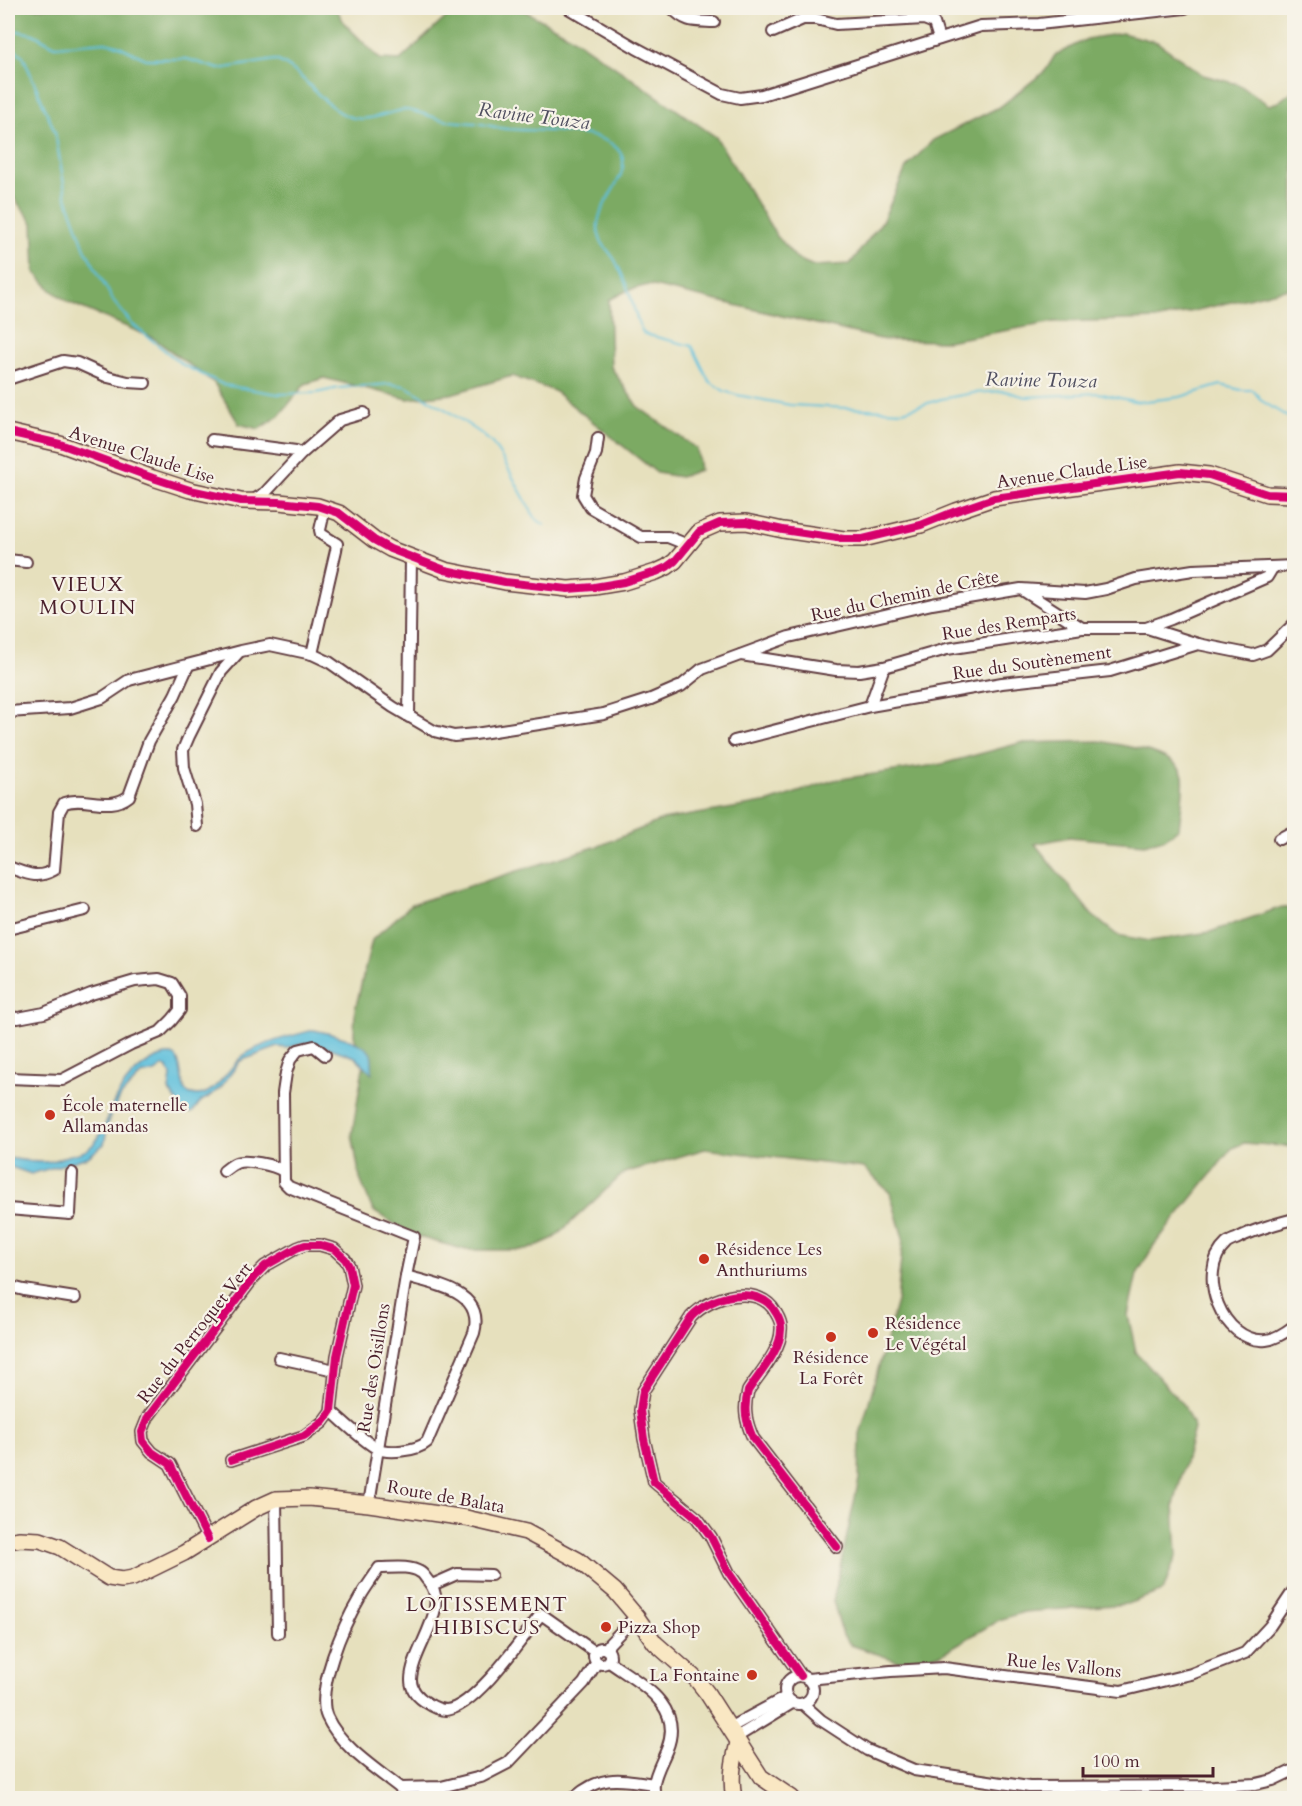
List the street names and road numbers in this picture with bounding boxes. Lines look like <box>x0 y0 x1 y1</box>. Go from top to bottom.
street label: Avenue Claude Lise <box>66 420 218 490</box>
street label: Avenue Claude Lise <box>995 449 1149 495</box>
street label: Rue du Chemin de Crête <box>809 564 1001 628</box>
street label: Rue des Remparts <box>940 601 1078 647</box>
street label: Rue du Soutènement <box>951 639 1113 687</box>
street label: Rue du Perroquet Vert <box>132 1257 258 1409</box>
street label: Rue des Oisillons <box>351 1301 397 1435</box>
street label: Route de Balata <box>385 1474 507 1520</box>
street label: Rue les Vallons <box>1005 1648 1123 1684</box>

